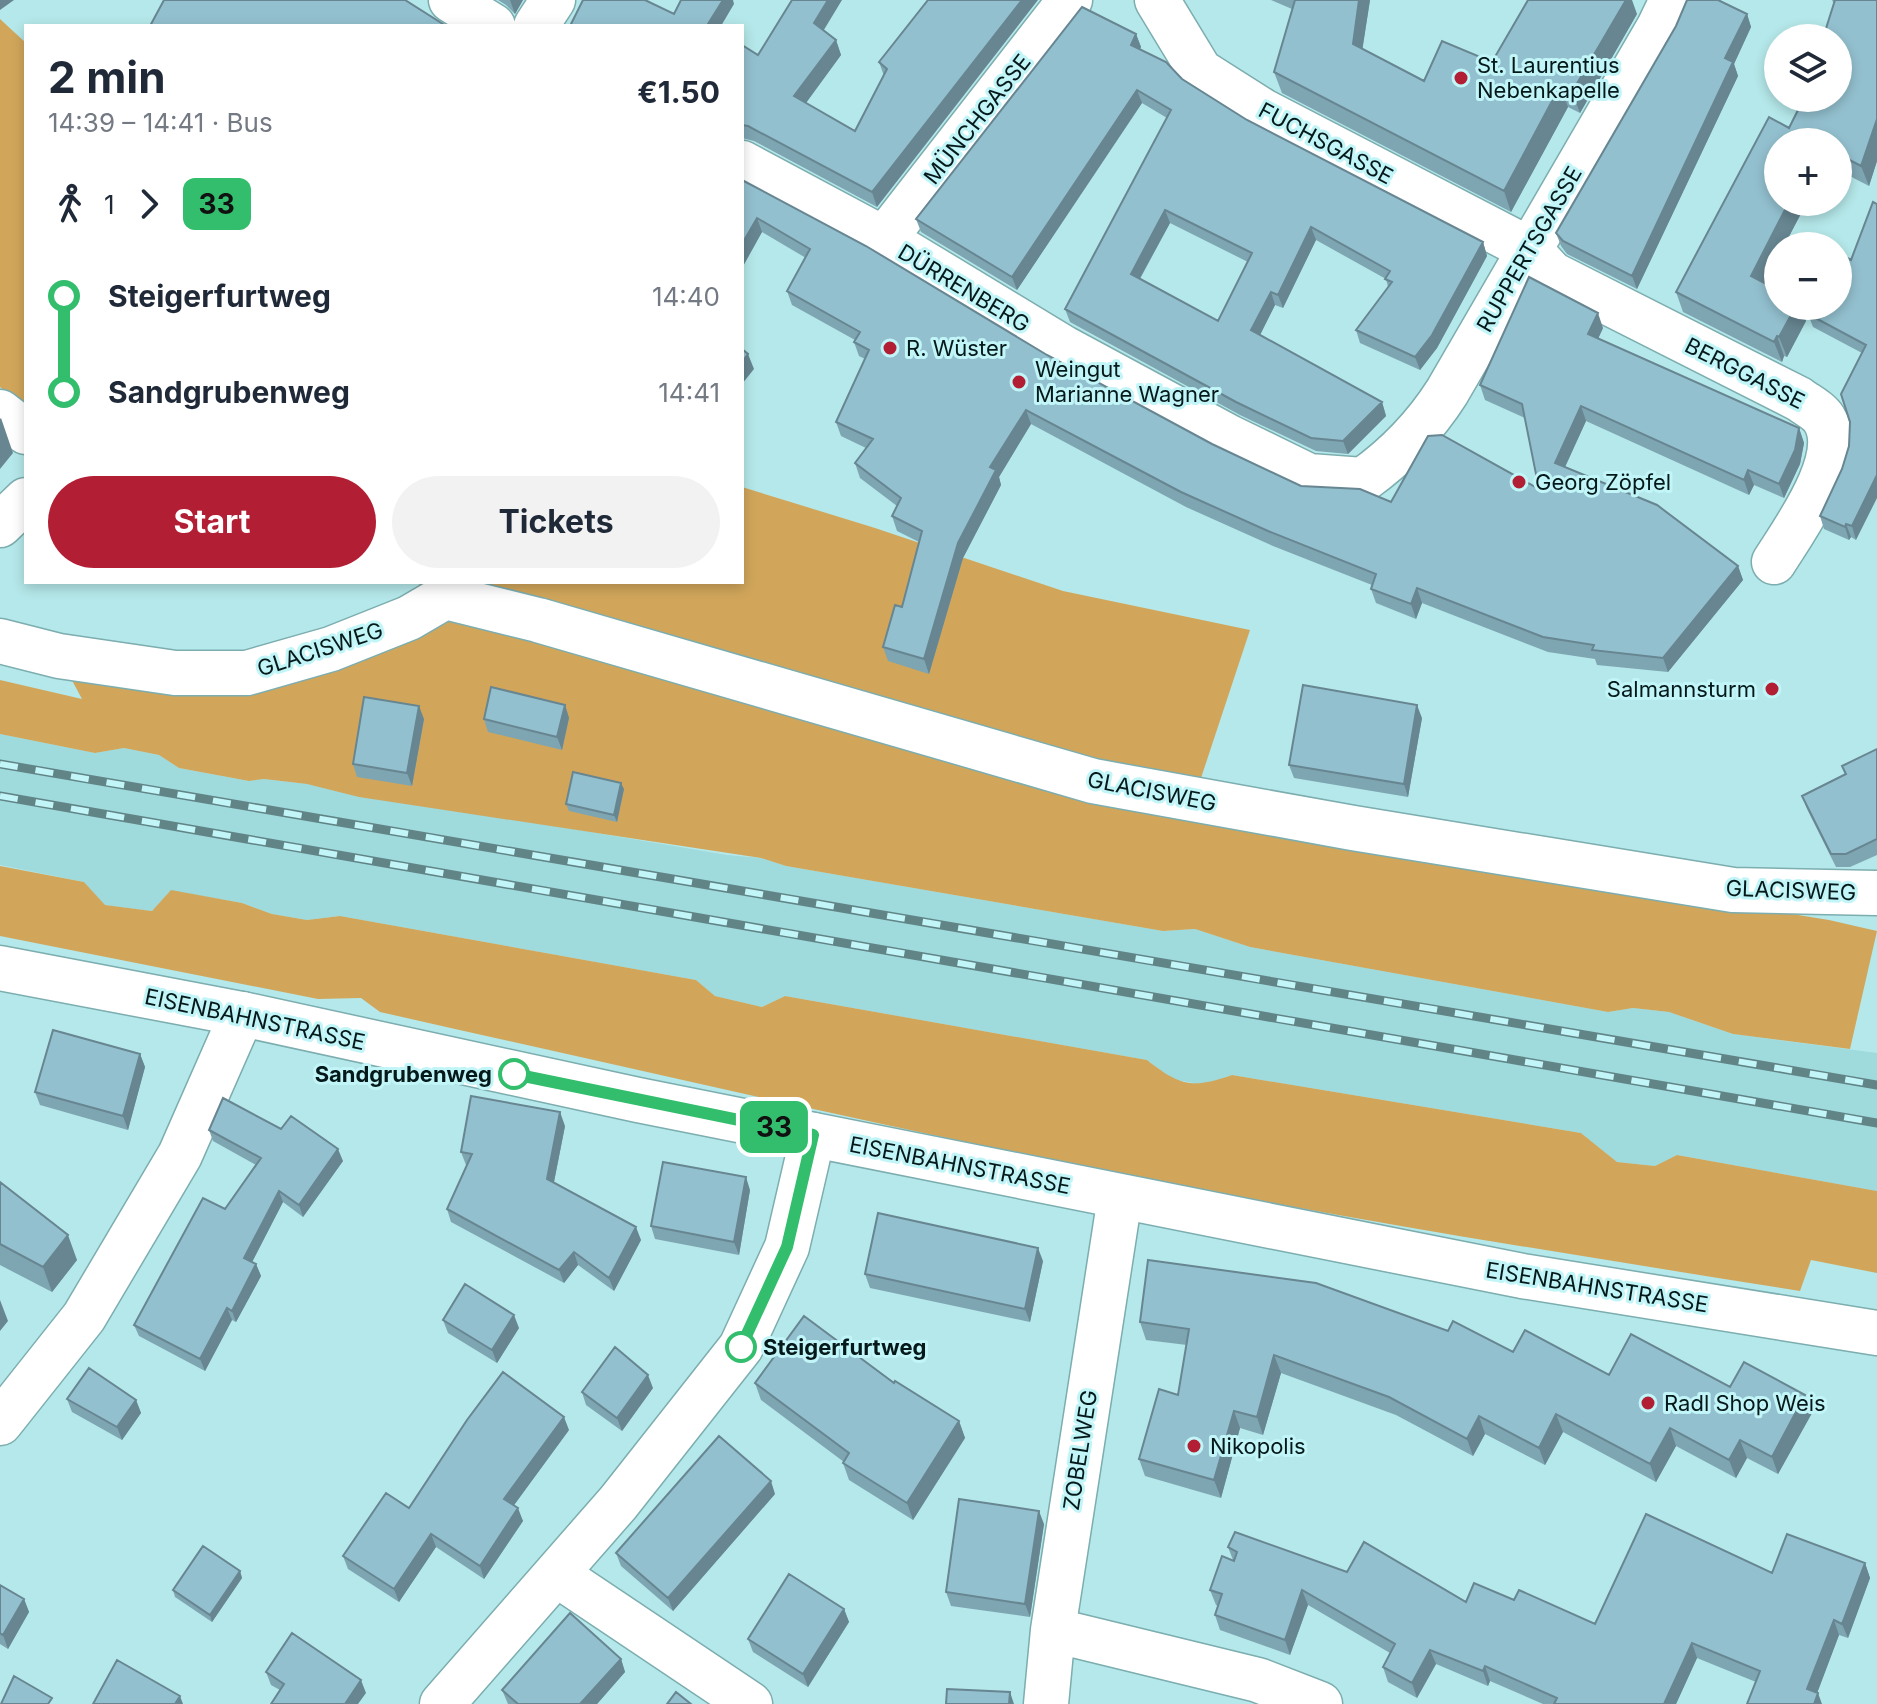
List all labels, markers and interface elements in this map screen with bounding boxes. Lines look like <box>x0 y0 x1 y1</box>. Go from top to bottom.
map controls <box>1764 24 1852 320</box>
button: layers <box>1764 24 1852 112</box>
street label: MÜNCHGASSE <box>918 49 1036 189</box>
text: 2 min <box>48 50 166 104</box>
place label: St. Laurentius Nebenkapelle <box>1477 52 1620 103</box>
marker: St. Laurentius Nebenkapelle <box>1452 69 1470 87</box>
text: €1.50 <box>637 74 720 110</box>
street label: FUCHSGASSE <box>1254 97 1398 189</box>
text: 14:39 – 14:41 · Bus <box>48 107 273 138</box>
button: + <box>1764 128 1852 216</box>
street label: RUPPERTSGASSE <box>1471 162 1587 336</box>
icon: walk <box>48 182 92 226</box>
icon: forward <box>127 182 171 226</box>
text: 33 <box>199 187 235 221</box>
text: 1 <box>104 189 115 220</box>
button: − <box>1764 232 1852 320</box>
street label: DÜRRENBERG <box>894 239 1034 337</box>
text: Steigerfurtweg <box>108 278 331 314</box>
text: 14:40 <box>652 281 720 312</box>
street label: BERGGASSE <box>1681 332 1809 414</box>
place label: R. Wüster <box>906 335 1007 361</box>
marker: R. Wüster <box>881 339 899 357</box>
place label: Weingut Marianne Wagner <box>1035 356 1219 407</box>
marker: Weingut Marianne Wagner <box>1010 373 1028 391</box>
text: Sandgrubenweg <box>108 374 350 410</box>
text: 14:41 <box>658 377 720 408</box>
place label: Georg Zöpfel <box>1535 469 1671 495</box>
marker: Georg Zöpfel <box>1510 473 1528 491</box>
button: Start <box>48 476 376 568</box>
button: Tickets <box>392 476 720 568</box>
street label: GLACISWEG <box>254 616 386 682</box>
place label: Salmannsturm <box>1607 676 1756 702</box>
marker: Salmannsturm <box>1763 680 1781 698</box>
street label: GLACISWEG <box>1085 766 1219 816</box>
street label: GLACISWEG <box>1725 875 1857 905</box>
street label: EISENBAHNSTRASSE <box>142 983 368 1055</box>
marker: Sandgrubenweg <box>499 1059 529 1089</box>
place label: Sandgrubenweg <box>315 1061 492 1087</box>
line badge: 33 <box>738 1101 810 1153</box>
text: 33 <box>756 1110 792 1144</box>
street label: EISENBAHNSTRASSE <box>847 1131 1073 1199</box>
street label: EISENBAHNSTRASSE <box>1484 1257 1710 1317</box>
marker: Steigerfurtweg <box>726 1332 756 1362</box>
place label: Steigerfurtweg <box>763 1334 926 1360</box>
street label: ZOBELWEG <box>1058 1388 1102 1512</box>
place label: Radl Shop Weis <box>1664 1390 1826 1416</box>
marker: Radl Shop Weis <box>1639 1394 1657 1412</box>
place label: Nikopolis <box>1210 1433 1306 1459</box>
marker: Nikopolis <box>1185 1437 1203 1455</box>

